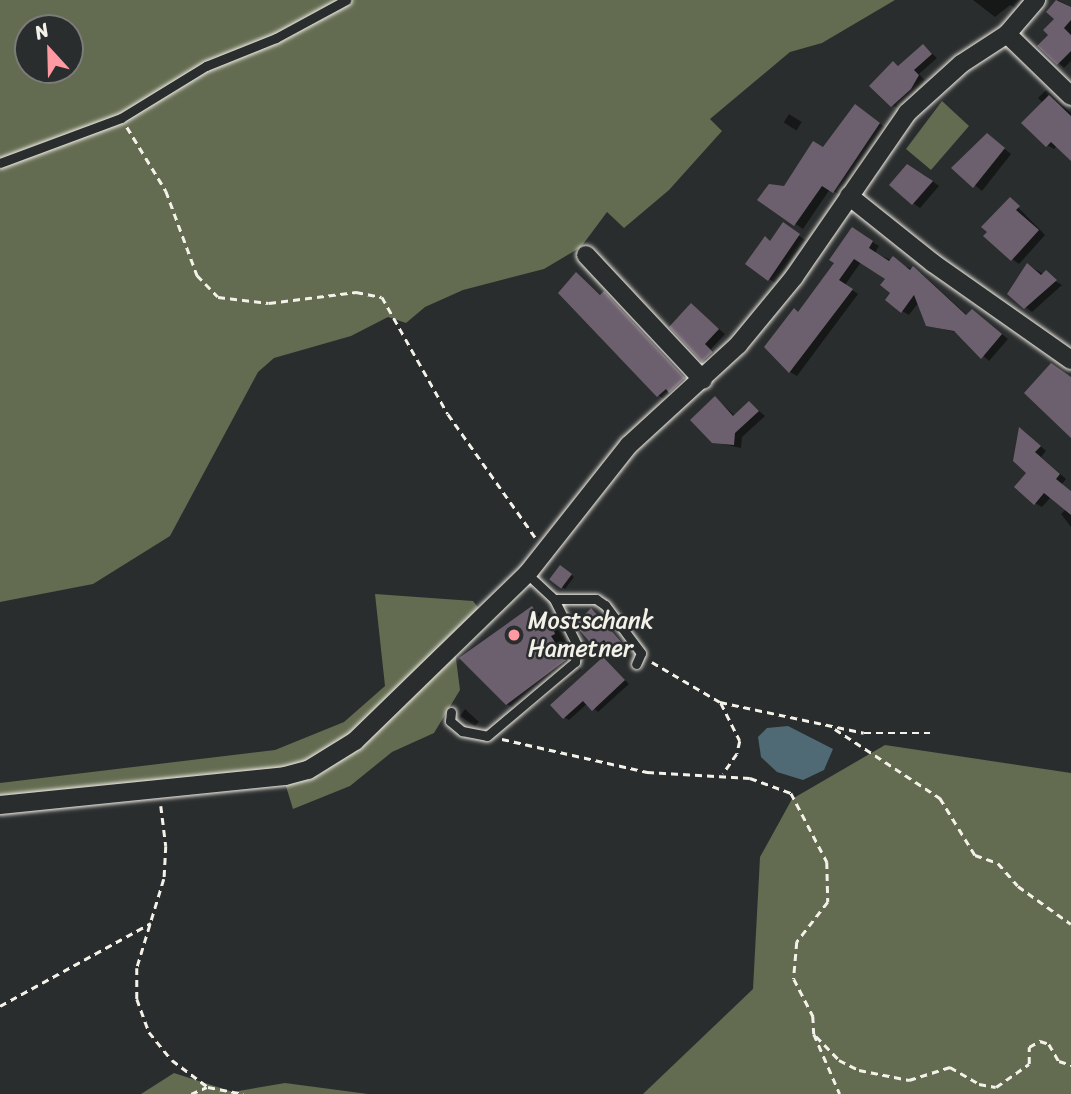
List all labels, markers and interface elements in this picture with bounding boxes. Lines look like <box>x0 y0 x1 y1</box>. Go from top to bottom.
text: N <box>29 13 54 49</box>
north arrow <box>14 14 84 84</box>
place label: Mostschank Hametner <box>528 607 654 663</box>
marker: Mostschank Hametner <box>506 627 522 643</box>

